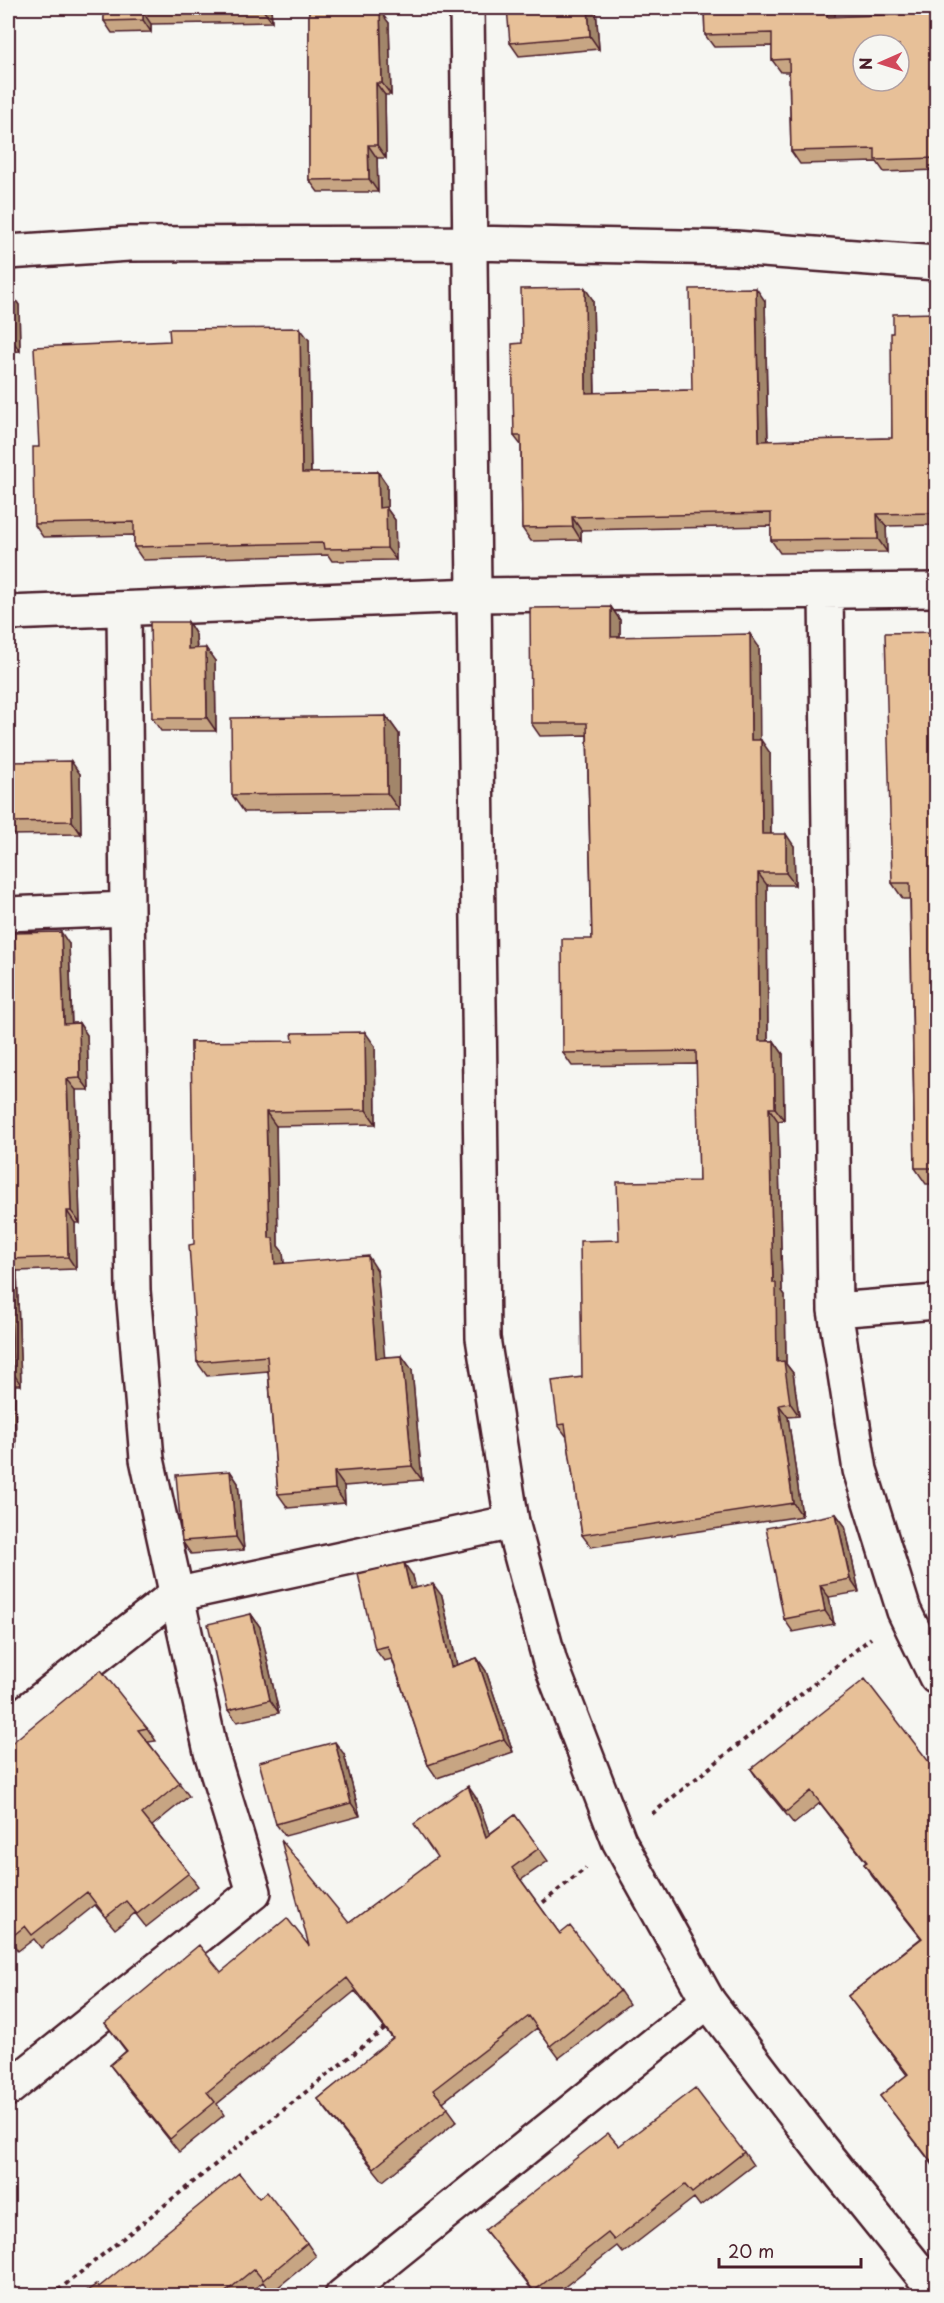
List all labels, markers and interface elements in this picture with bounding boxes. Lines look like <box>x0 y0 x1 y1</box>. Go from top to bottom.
north arrow <box>851 33 911 93</box>
text: N <box>853 57 877 71</box>
scale bar <box>719 2231 862 2269</box>
text: 20 m <box>728 2237 774 2264</box>

